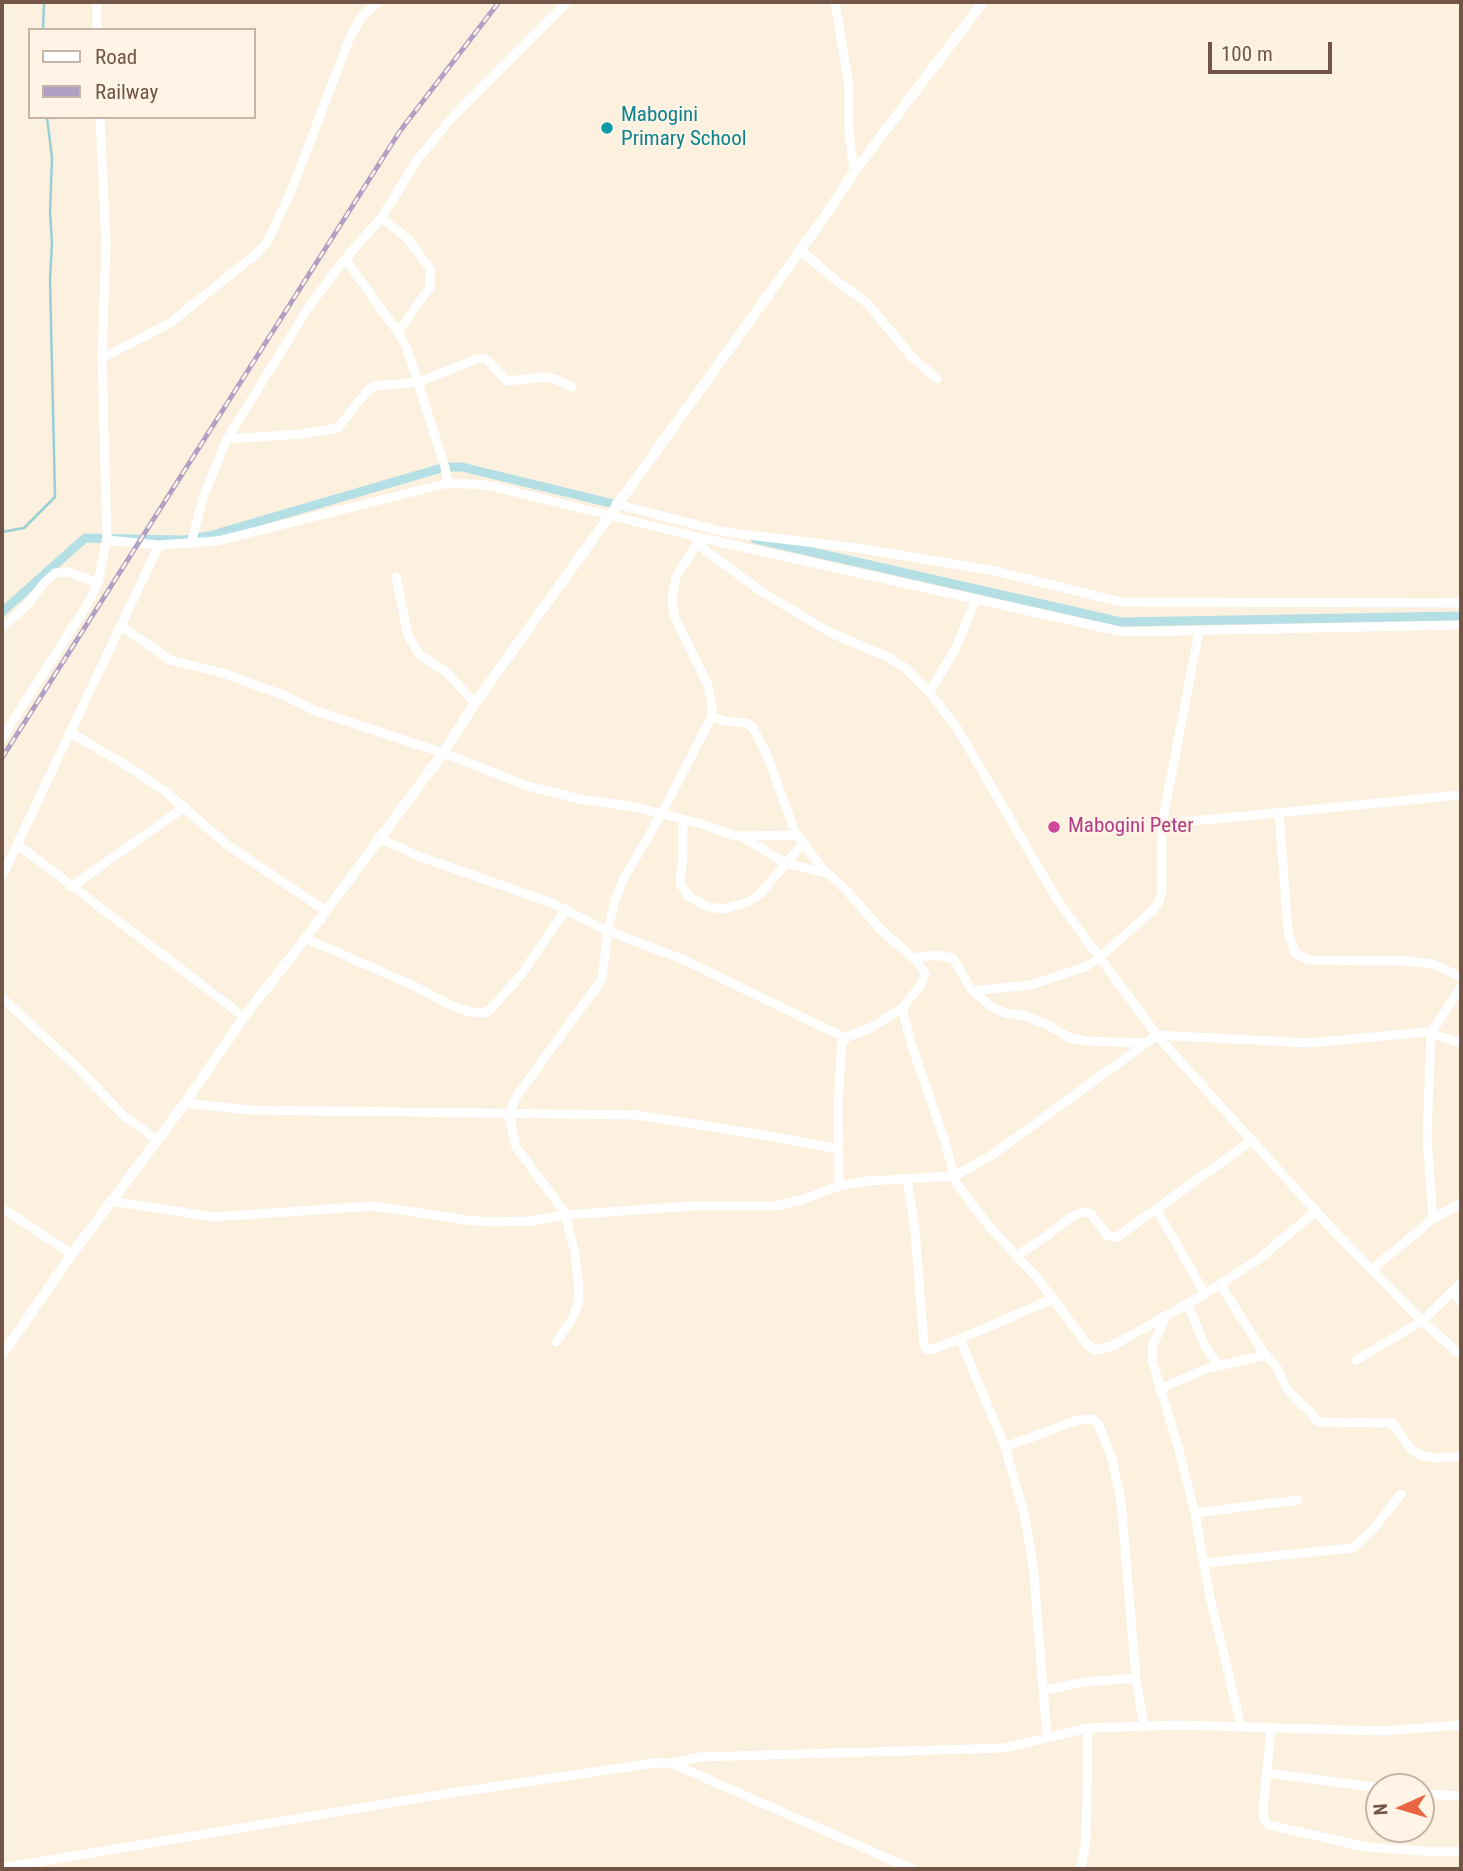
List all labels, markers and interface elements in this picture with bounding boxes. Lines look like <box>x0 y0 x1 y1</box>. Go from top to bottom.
legend <box>28 28 256 119</box>
scale bar <box>1211 28 1335 72</box>
text: 100 m <box>1221 42 1273 66</box>
text: Road <box>95 45 137 69</box>
text: Railway <box>95 80 158 104</box>
place label: Mabogini Primary School <box>621 103 747 153</box>
marker: Mabogini Primary School <box>599 120 615 136</box>
place label: Mabogini Peter <box>1068 814 1194 840</box>
marker: Mabogini Peter <box>1046 819 1062 835</box>
north arrow <box>1365 1773 1435 1843</box>
text: N <box>1369 1803 1392 1816</box>

